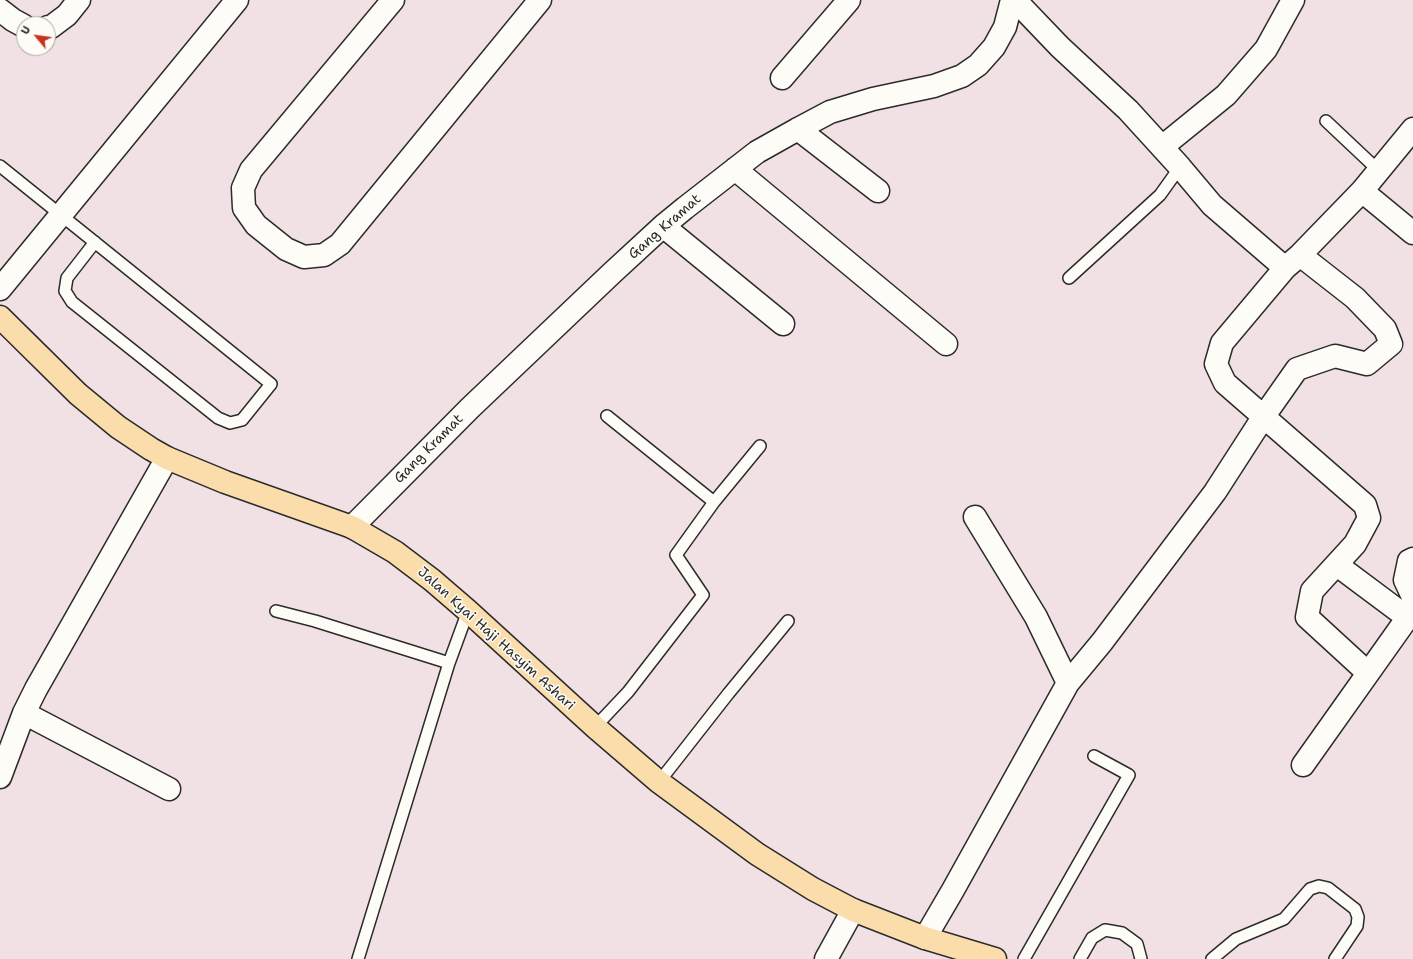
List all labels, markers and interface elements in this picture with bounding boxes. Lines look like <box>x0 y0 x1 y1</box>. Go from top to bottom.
north arrow <box>16 16 56 56</box>
text: U <box>18 23 34 37</box>
street label: Gang Kramat <box>625 191 705 263</box>
street label: Gang Kramat <box>391 411 467 487</box>
street label: Jalan Kyai Haji Hasyim Ashari <box>414 564 578 714</box>

